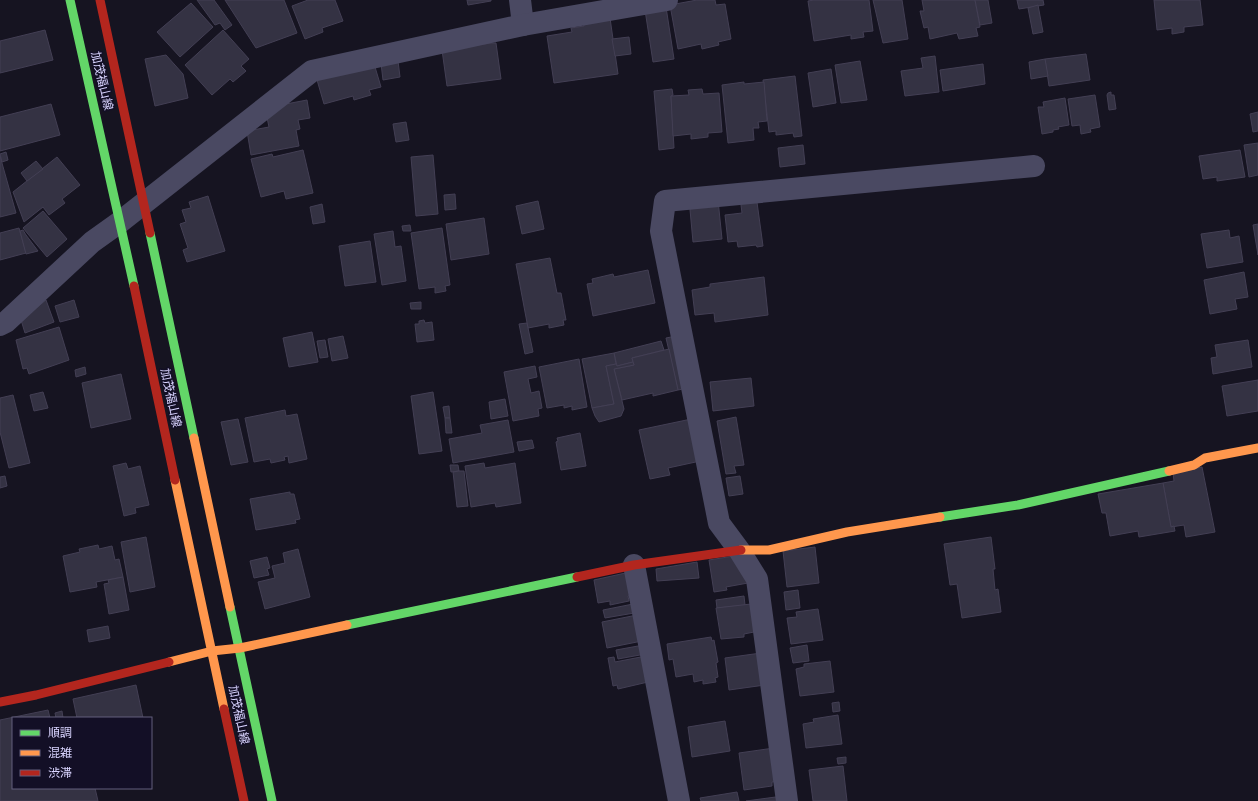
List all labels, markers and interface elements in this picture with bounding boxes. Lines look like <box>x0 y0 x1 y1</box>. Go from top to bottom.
street label: 加茂福山線 <box>86 50 116 112</box>
street label: 加茂福山線 <box>156 367 184 429</box>
street label: 加茂福山線 <box>224 684 252 746</box>
legend <box>12 717 152 789</box>
text: 順調 <box>48 726 72 742</box>
text: 混雑 <box>48 746 72 762</box>
text: 渋滞 <box>48 766 72 782</box>

